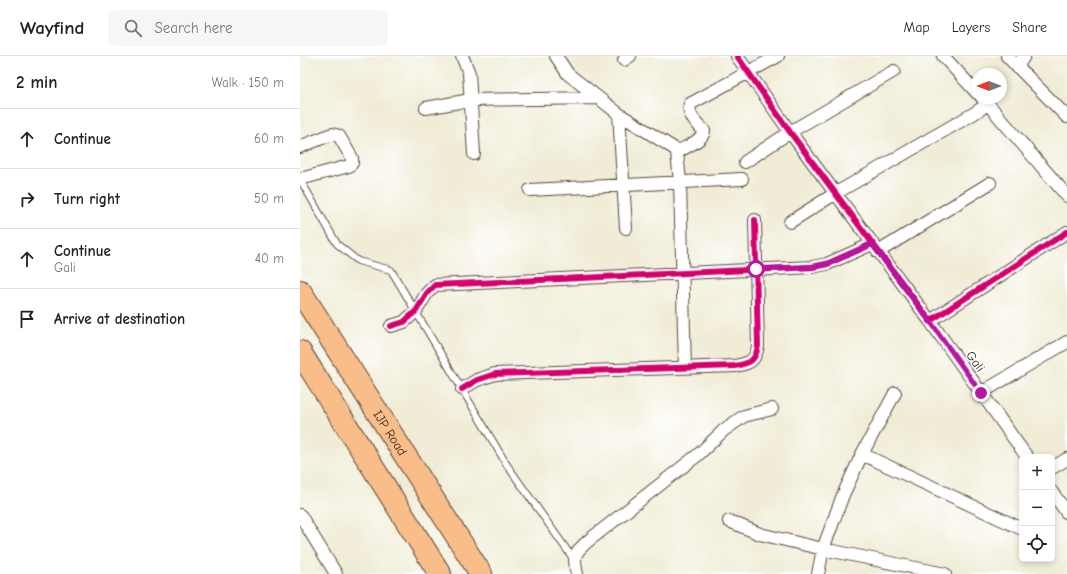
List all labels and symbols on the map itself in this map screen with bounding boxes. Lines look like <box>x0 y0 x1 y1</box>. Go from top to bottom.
north arrow <box>971 68 1007 104</box>
route start <box>747 260 765 278</box>
street label: Gali <box>963 348 988 375</box>
route end <box>972 384 990 402</box>
street label: IJP Road <box>370 407 410 458</box>

